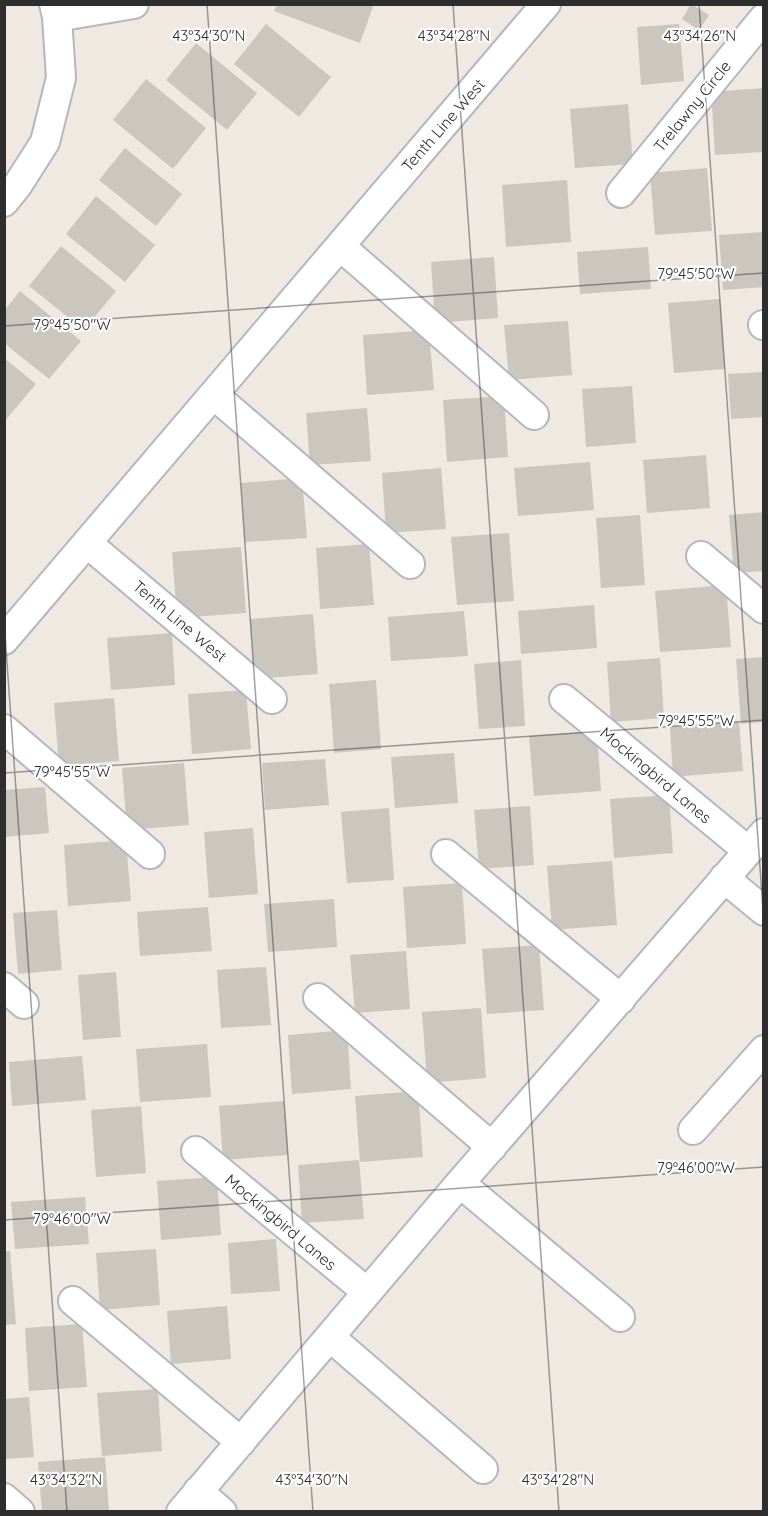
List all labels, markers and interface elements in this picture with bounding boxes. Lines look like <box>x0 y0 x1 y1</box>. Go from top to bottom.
text: 43°34'30"N <box>173 26 245 45</box>
text: 43°34'28"N <box>418 26 490 45</box>
text: 43°34'26"N <box>664 26 736 45</box>
street label: Trelawny Circle <box>649 56 735 156</box>
street label: Tenth Line West <box>397 74 489 176</box>
text: 79°45'50"W <box>657 264 735 283</box>
text: 79°45'50"W <box>33 315 111 334</box>
street label: Tenth Line West <box>129 576 231 666</box>
text: 79°45'55"W <box>658 711 735 730</box>
street label: Mockingbird Lanes <box>596 723 716 827</box>
text: 79°45'55"W <box>34 762 111 781</box>
text: 79°46'00"W <box>657 1158 736 1177</box>
street label: Mockingbird Lanes <box>221 1170 341 1274</box>
text: 79°46'00"W <box>33 1209 112 1228</box>
text: 43°34'32"N <box>30 1470 102 1489</box>
text: 43°34'30"N <box>276 1470 348 1489</box>
text: 43°34'28"N <box>522 1470 594 1489</box>

